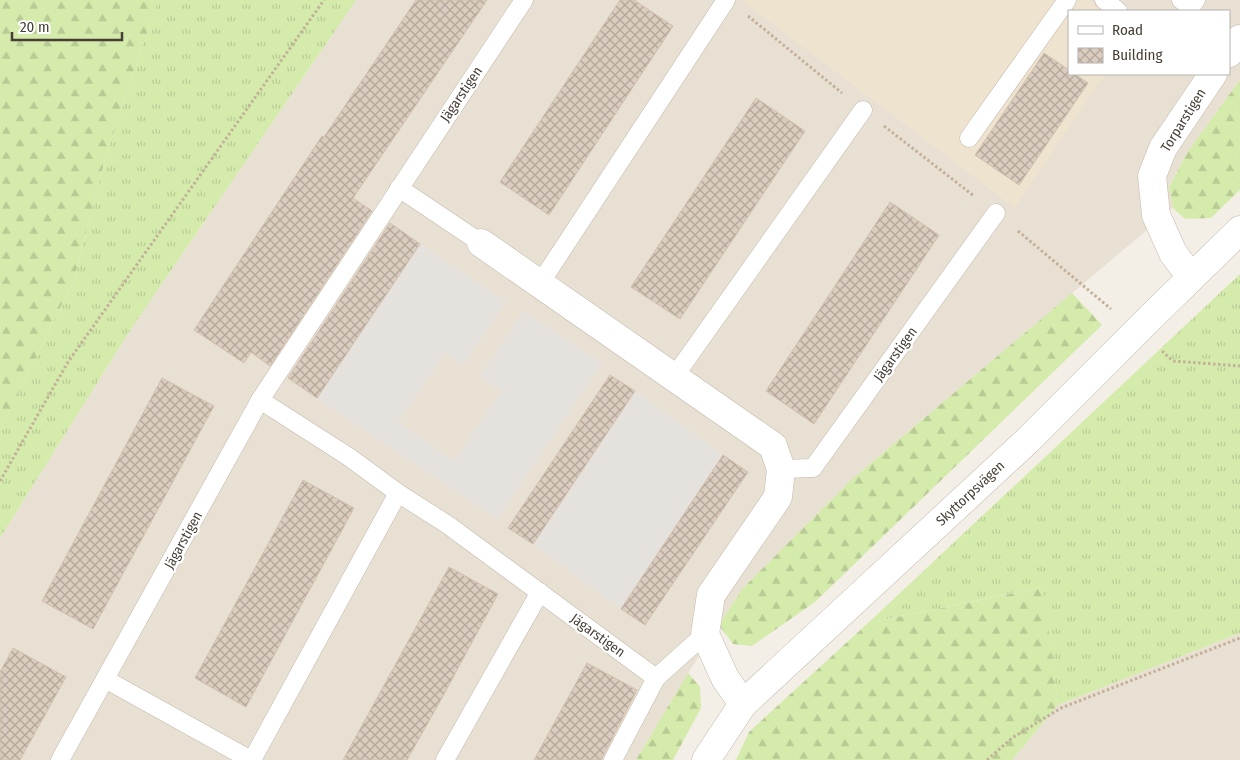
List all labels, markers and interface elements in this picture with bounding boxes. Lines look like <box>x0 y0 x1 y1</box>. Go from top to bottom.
scale bar <box>12 10 122 42</box>
legend <box>1068 10 1230 75</box>
text: 20 m <box>20 18 50 36</box>
text: Road <box>1112 21 1143 39</box>
text: Building <box>1112 46 1163 64</box>
street label: Jägarstigen <box>437 63 486 125</box>
street label: Torparstigen <box>1157 85 1210 155</box>
street label: Jägarstigen <box>870 324 921 385</box>
street label: Skyttorpsvägen <box>933 457 1008 529</box>
street label: Jägarstigen <box>161 509 206 572</box>
street label: Jägarstigen <box>567 610 628 661</box>

